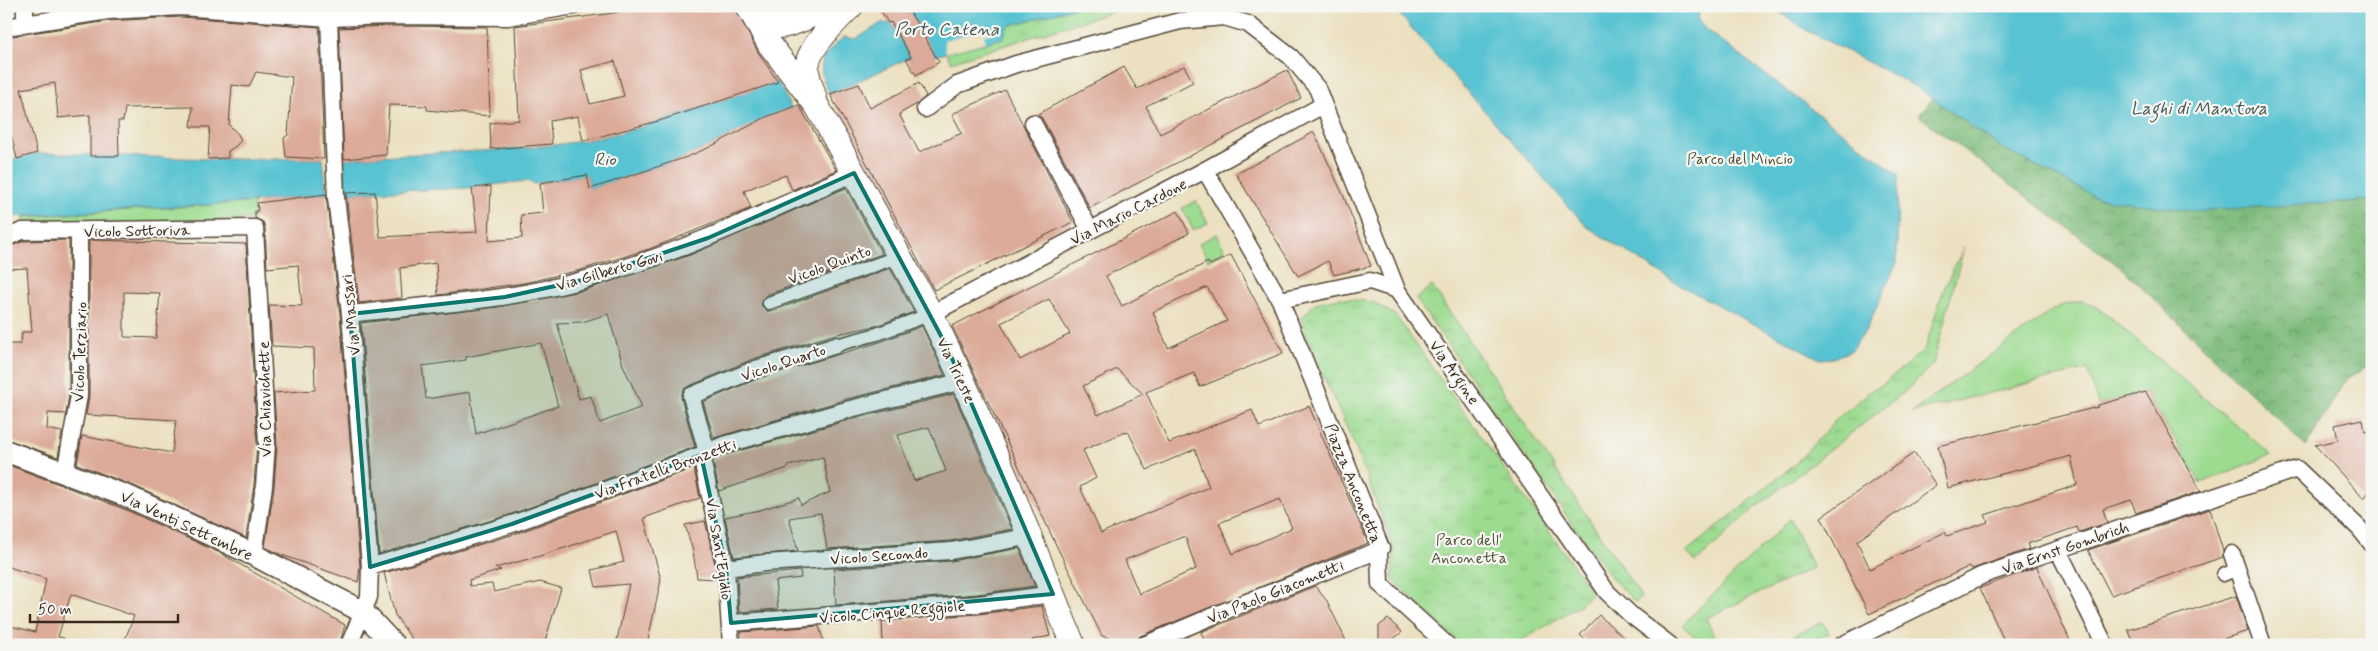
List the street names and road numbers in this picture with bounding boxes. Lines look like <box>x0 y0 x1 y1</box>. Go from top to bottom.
street label: Via Mario Cardone <box>1067 174 1191 251</box>
street label: Vicolo Sottoriva <box>84 220 191 243</box>
street label: Vicolo Quinto <box>785 241 874 290</box>
street label: Via Gilberto Govi <box>554 246 666 297</box>
street label: Via Massari <box>337 273 366 357</box>
street label: Vicolo Terziario <box>68 302 93 403</box>
street label: Via Trieste <box>931 334 980 407</box>
street label: Via Argine <box>1423 336 1484 410</box>
street label: Vicolo Quarto <box>738 340 829 387</box>
street label: Via Chiavichette <box>254 341 277 457</box>
street label: Piazza Anconetta <box>1319 421 1386 546</box>
street label: Via Fratelli Bronzetti <box>592 434 740 505</box>
street label: Via Venti Settembre <box>117 486 256 566</box>
street label: Via Sant'Egidio <box>700 497 737 602</box>
street label: Via Ernst Gombrich <box>1999 517 2132 580</box>
street label: Vicolo Secondo <box>829 543 929 570</box>
street label: Via Paolo Giacometti <box>1204 555 1347 629</box>
street label: Vicolo Cinque Reggiole <box>818 596 966 630</box>

